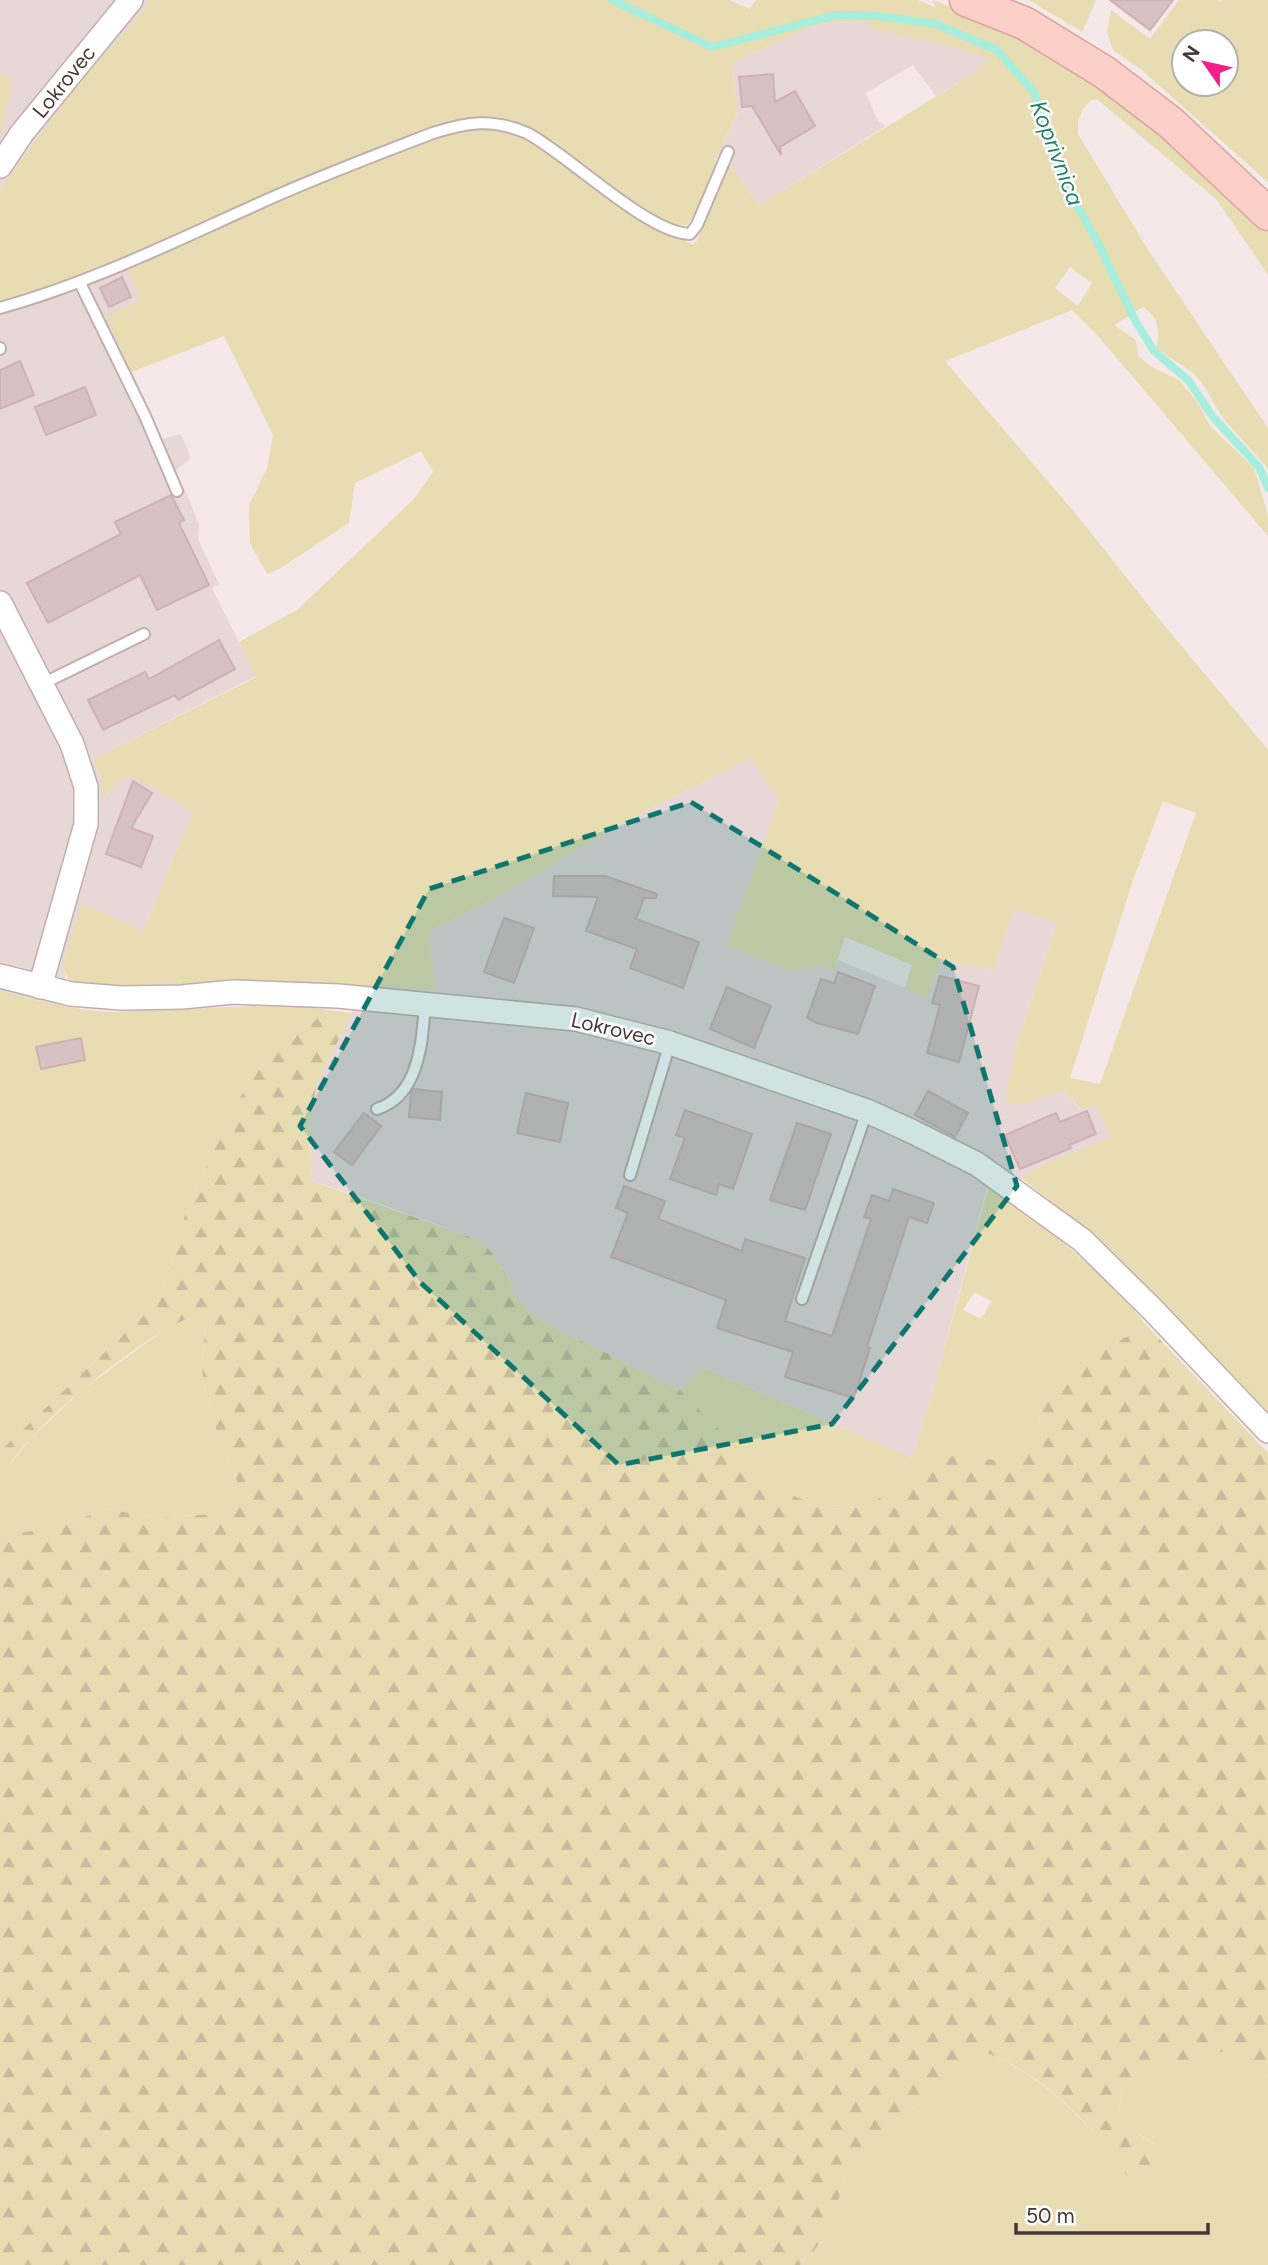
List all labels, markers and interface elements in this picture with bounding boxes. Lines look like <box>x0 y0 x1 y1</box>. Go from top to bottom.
north arrow <box>1170 28 1240 98</box>
street label: Lokrovec <box>27 40 100 123</box>
text: N <box>1178 41 1205 66</box>
water label: Koprivnica <box>1024 97 1090 209</box>
street label: Lokrovec <box>569 1007 658 1050</box>
scale bar <box>1016 2192 1208 2236</box>
text: 50 m <box>1026 2203 1075 2228</box>

